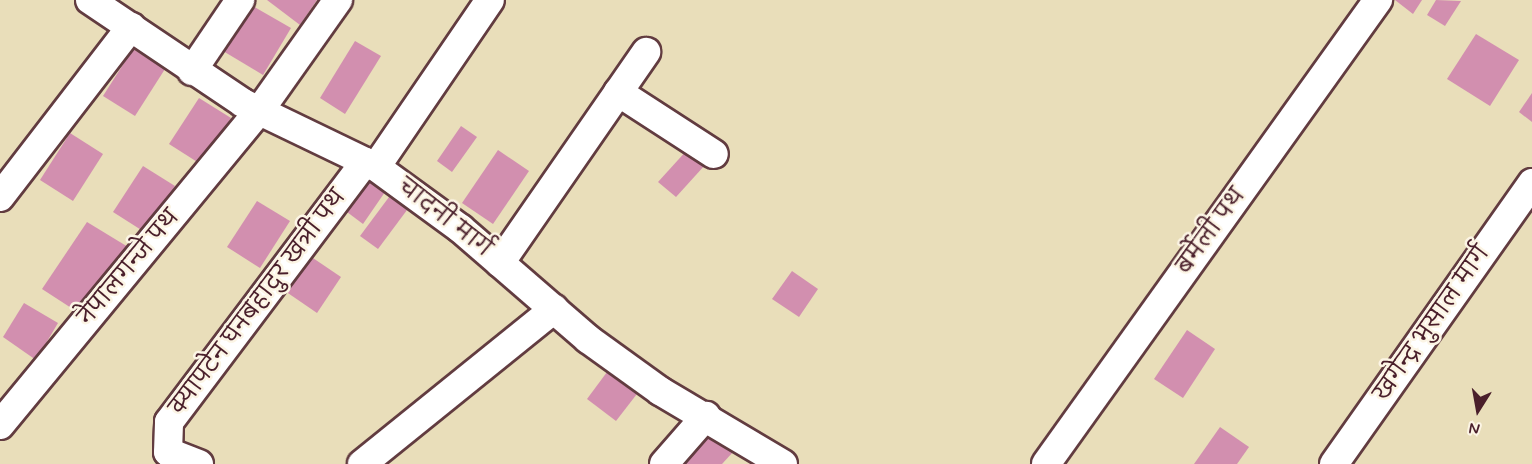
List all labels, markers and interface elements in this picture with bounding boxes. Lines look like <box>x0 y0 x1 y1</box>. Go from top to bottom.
street label: चादनी मार्ग <box>392 174 496 264</box>
street label: बर्मेली पथ <box>1172 184 1252 280</box>
street label: क्यापटेन घनबहादुर खत्री पथ <box>166 185 352 421</box>
street label: नेपालगन्जे पथ <box>74 205 186 331</box>
street label: खगेन्द्र भुसाल मार्ग <box>1370 242 1496 406</box>
north arrow <box>1448 380 1508 440</box>
text: N <box>1467 417 1482 439</box>

